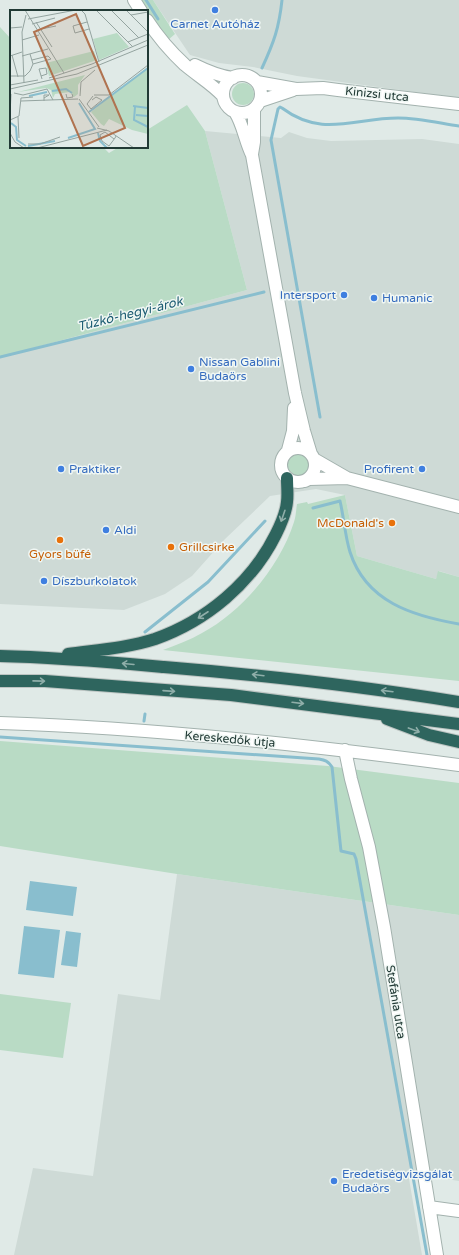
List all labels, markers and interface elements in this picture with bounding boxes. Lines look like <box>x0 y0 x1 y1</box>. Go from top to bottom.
marker: Carnet Autóház <box>210 5 220 15</box>
inset map <box>10 10 148 148</box>
place label: Carnet Autóház <box>170 17 260 31</box>
street label: Kinizsi utca <box>344 84 410 104</box>
place label: Intersport <box>280 288 336 302</box>
marker: Intersport <box>339 290 349 300</box>
place label: Humanic <box>382 291 433 305</box>
water label: Tűzkő-hegyi-árok <box>76 293 185 335</box>
marker: Humanic <box>369 293 379 303</box>
place label: Nissan Gablini Budaörs <box>199 355 280 383</box>
marker: Nissan Gablini Budaörs <box>186 364 196 374</box>
place label: Praktiker <box>69 462 121 476</box>
place label: Profirent <box>364 462 414 476</box>
marker: Praktiker <box>56 464 66 474</box>
marker: Profirent <box>417 464 427 474</box>
one-way arrow <box>279 510 286 523</box>
place label: McDonald's <box>317 516 384 530</box>
marker: McDonald's <box>387 518 397 528</box>
place label: Aldi <box>114 523 136 537</box>
marker: Aldi <box>101 525 111 535</box>
marker: Gyors büfé <box>55 535 65 545</box>
place label: Grillcsirke <box>179 540 235 554</box>
marker: Grillcsirke <box>166 542 176 552</box>
place label: Gyors büfé <box>29 547 91 561</box>
place label: Díszburkolatok <box>52 574 137 588</box>
marker: Díszburkolatok <box>39 576 49 586</box>
one-way arrow <box>197 612 209 620</box>
one-way arrow <box>122 660 135 667</box>
one-way arrow <box>252 671 265 679</box>
one-way arrow <box>32 677 45 685</box>
one-way arrow <box>162 687 175 694</box>
one-way arrow <box>381 687 394 695</box>
one-way arrow <box>291 700 304 707</box>
one-way arrow <box>408 726 420 734</box>
street label: Kereskedők útja <box>184 728 276 750</box>
street label: Stefánia utca <box>383 964 409 1040</box>
place label: Eredetiségvizsgálat Budaörs <box>342 1167 453 1195</box>
marker: Eredetiségvizsgálat Budaörs <box>329 1176 339 1186</box>

